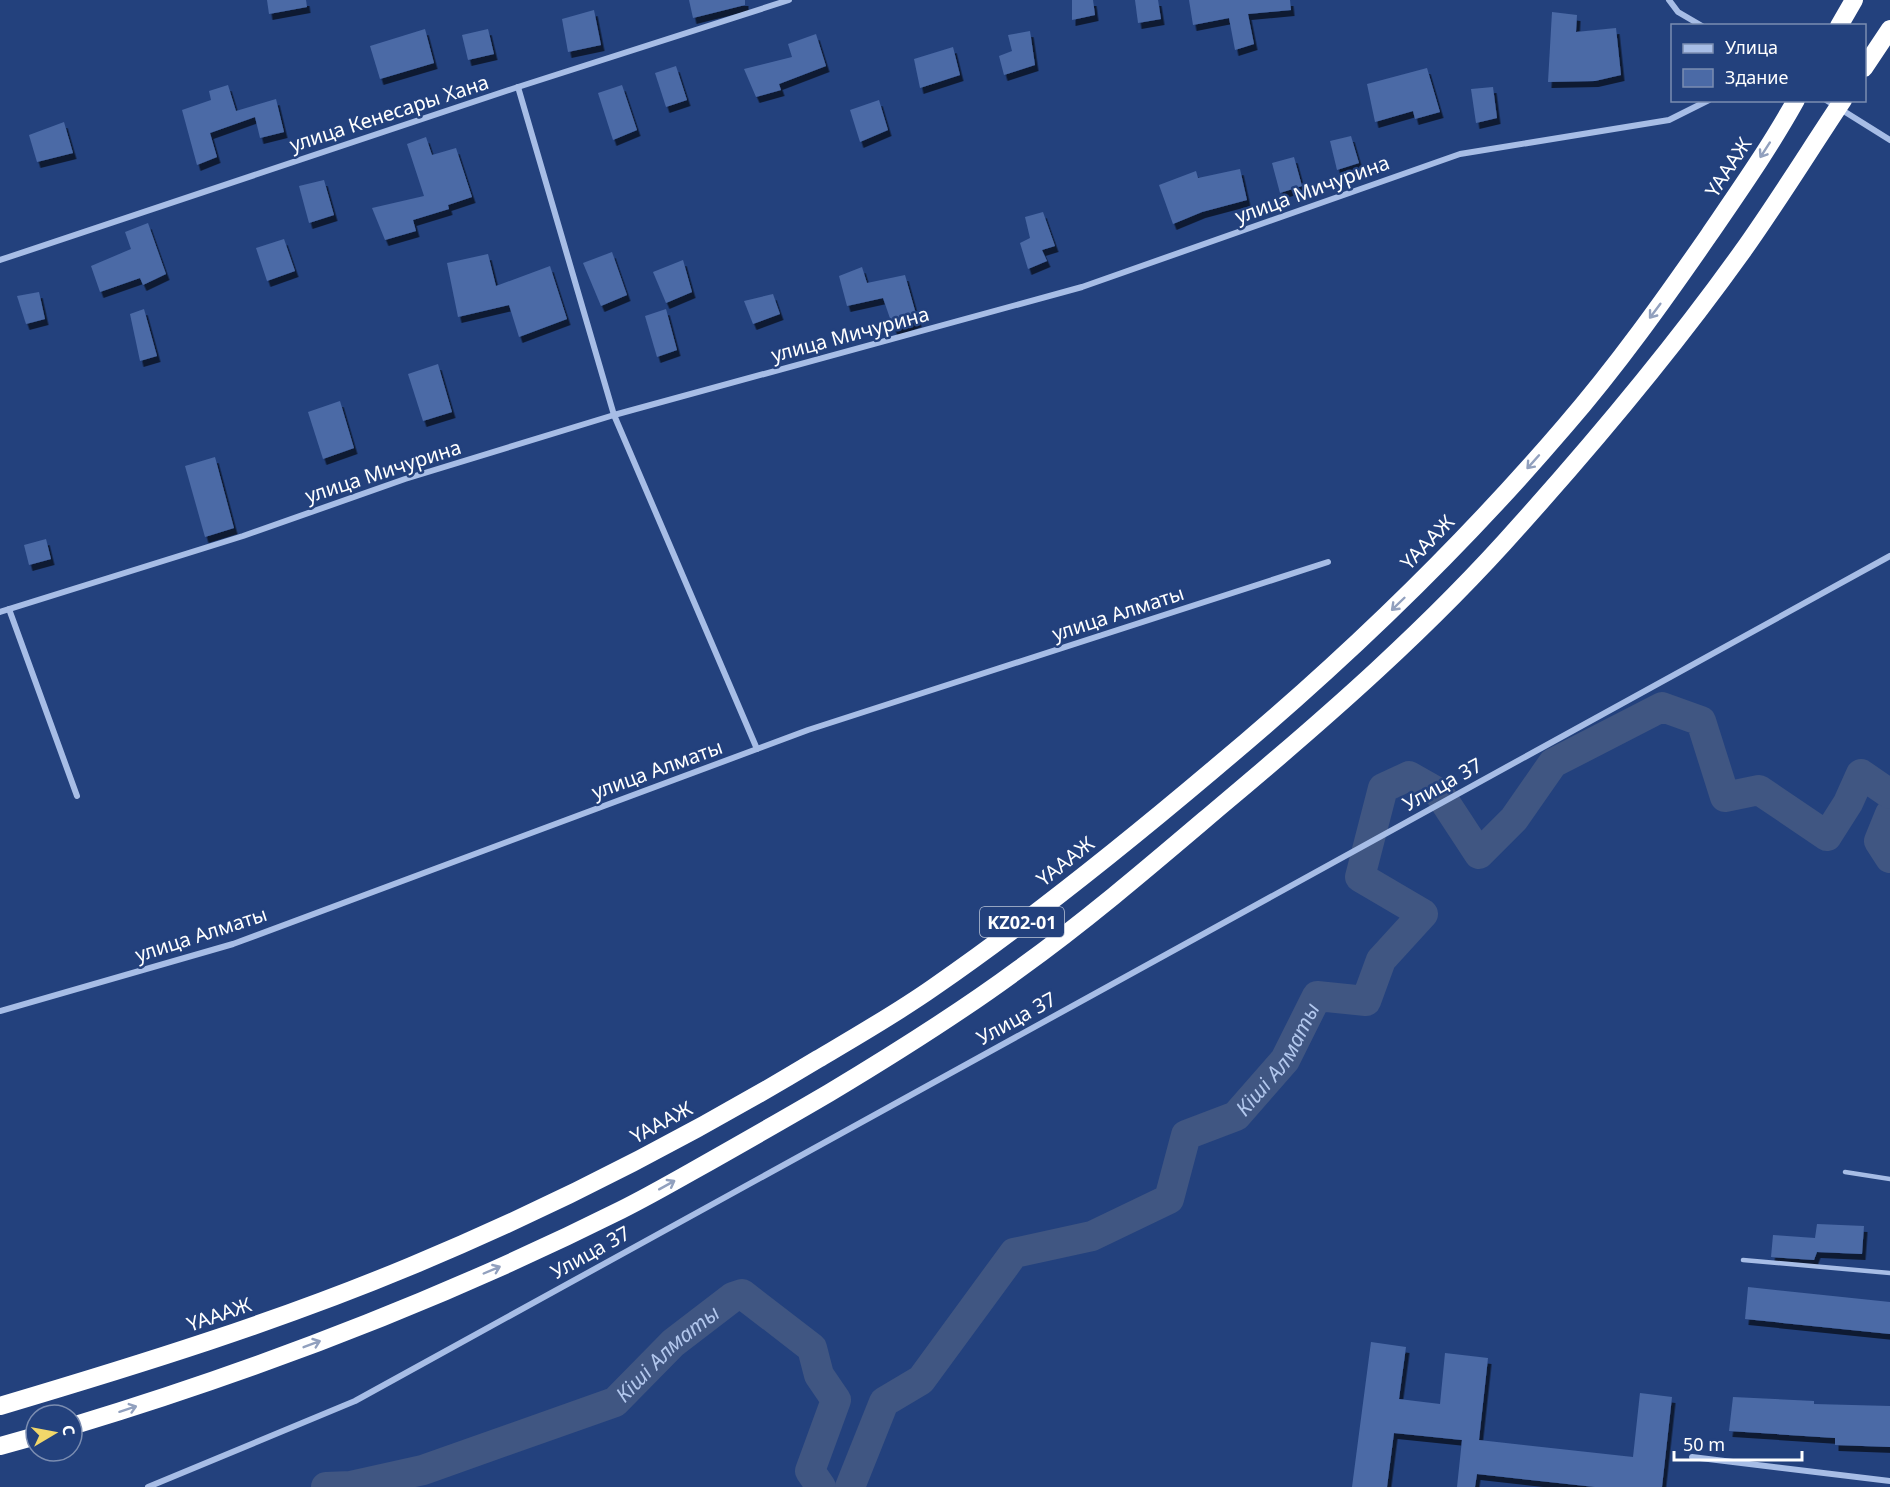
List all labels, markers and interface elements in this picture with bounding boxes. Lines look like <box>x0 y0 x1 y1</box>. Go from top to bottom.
legend <box>1671 24 1866 102</box>
text: Улица <box>1725 35 1778 59</box>
text: Здание <box>1725 65 1789 89</box>
street label: улица Кенесары Хана <box>286 68 492 158</box>
street label: ҮАААЖ <box>1699 131 1758 202</box>
one-way arrow <box>1759 141 1771 158</box>
street label: улица Мичурина <box>1231 149 1393 229</box>
street label: улица Мичурина <box>768 300 932 368</box>
one-way arrow <box>1648 302 1661 318</box>
street label: улица Мичурина <box>302 433 464 509</box>
one-way arrow <box>1526 455 1540 470</box>
street label: ҮАААЖ <box>1394 508 1460 575</box>
street label: улица Алматы <box>1049 579 1187 647</box>
one-way arrow <box>1391 596 1406 611</box>
street label: улица Алматы <box>588 733 726 805</box>
street label: Улица 37 <box>1397 751 1487 817</box>
street label: ҮАААЖ <box>1030 829 1100 892</box>
street label: улица Алматы <box>132 900 270 968</box>
road number: KZ02-01 <box>980 907 1064 937</box>
street label: Улица 37 <box>971 985 1061 1051</box>
water label: Кіші Алматы <box>1229 998 1325 1121</box>
street label: ҮАААЖ <box>625 1094 697 1150</box>
one-way arrow <box>658 1179 676 1190</box>
street label: Улица 37 <box>545 1219 635 1285</box>
one-way arrow <box>483 1264 501 1275</box>
street label: ҮАААЖ <box>183 1290 256 1338</box>
water label: Кіші Алматы <box>609 1299 725 1408</box>
one-way arrow <box>302 1338 321 1349</box>
north arrow <box>24 1403 84 1463</box>
one-way arrow <box>118 1403 137 1414</box>
text: С <box>57 1423 81 1437</box>
scale bar <box>1674 1424 1802 1462</box>
text: 50 m <box>1683 1432 1725 1456</box>

